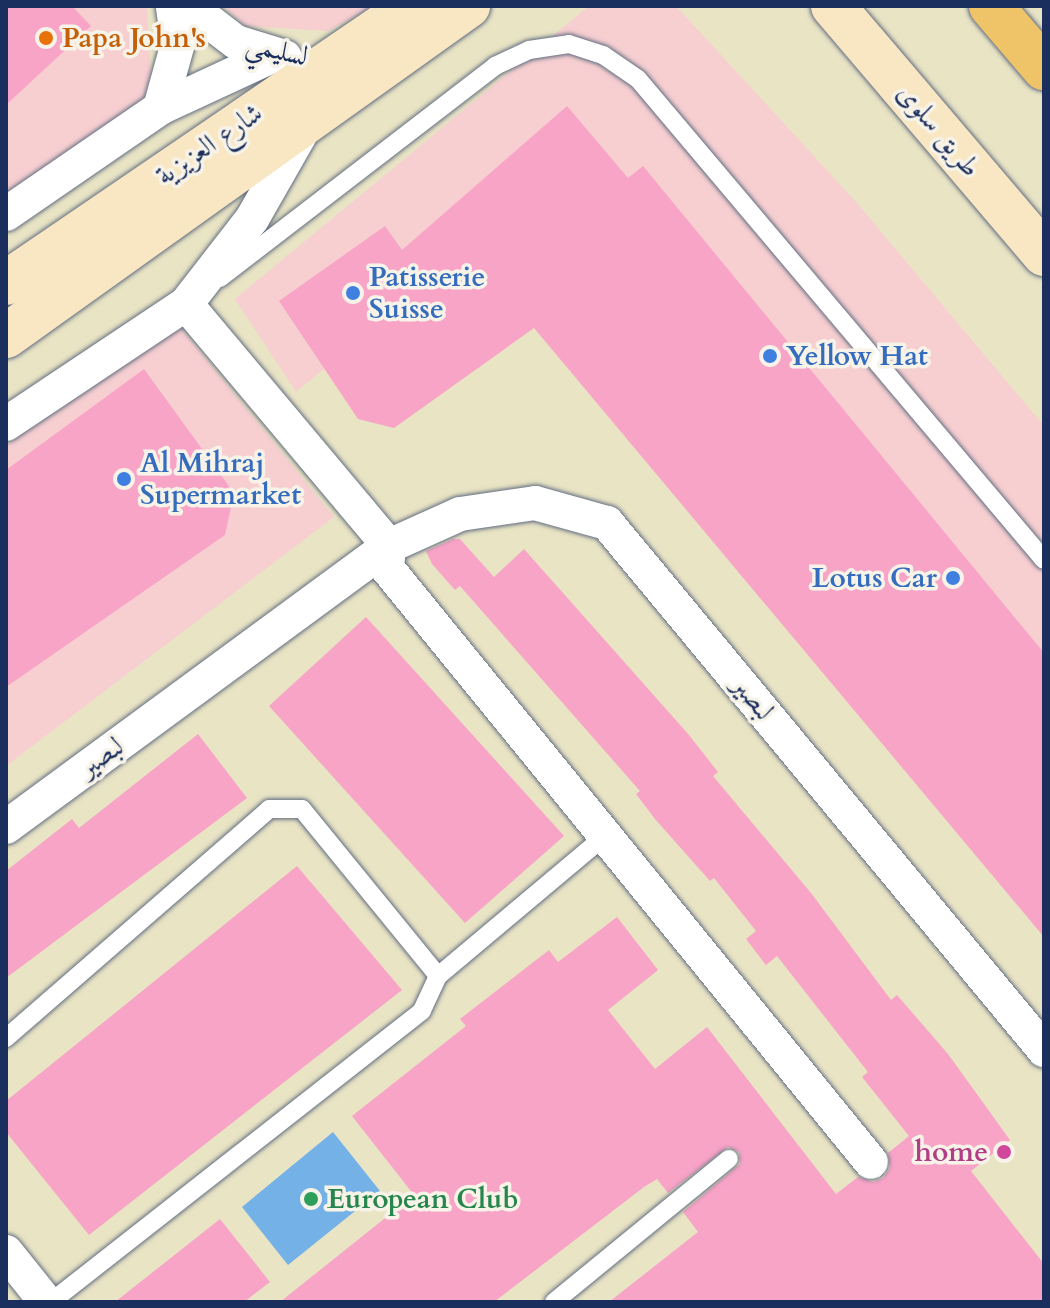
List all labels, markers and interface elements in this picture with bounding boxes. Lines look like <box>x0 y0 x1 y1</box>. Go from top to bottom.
place label: Papa John's <box>62 21 206 55</box>
street label: لسليمي <box>243 27 311 73</box>
marker: Papa John's <box>37 29 55 47</box>
street label: طريق سلوى <box>890 76 988 184</box>
street label: شارع العزيزية <box>149 96 269 192</box>
place label: Patisserie Suisse <box>369 260 485 326</box>
marker: Patisserie Suisse <box>344 284 362 302</box>
place label: Yellow Hat <box>786 339 928 373</box>
marker: Yellow Hat <box>761 347 779 365</box>
place label: Al Mihraj Supermarket <box>140 446 301 512</box>
marker: Al Mihraj Supermarket <box>115 470 133 488</box>
place label: Lotus Car <box>812 561 937 595</box>
marker: Lotus Car <box>944 569 962 587</box>
street label: لبصير <box>725 669 781 727</box>
street label: لبصير <box>72 730 130 784</box>
place label: home <box>915 1135 988 1169</box>
marker: home <box>995 1143 1013 1161</box>
place label: European Club <box>327 1182 519 1216</box>
marker: European Club <box>302 1190 320 1208</box>

